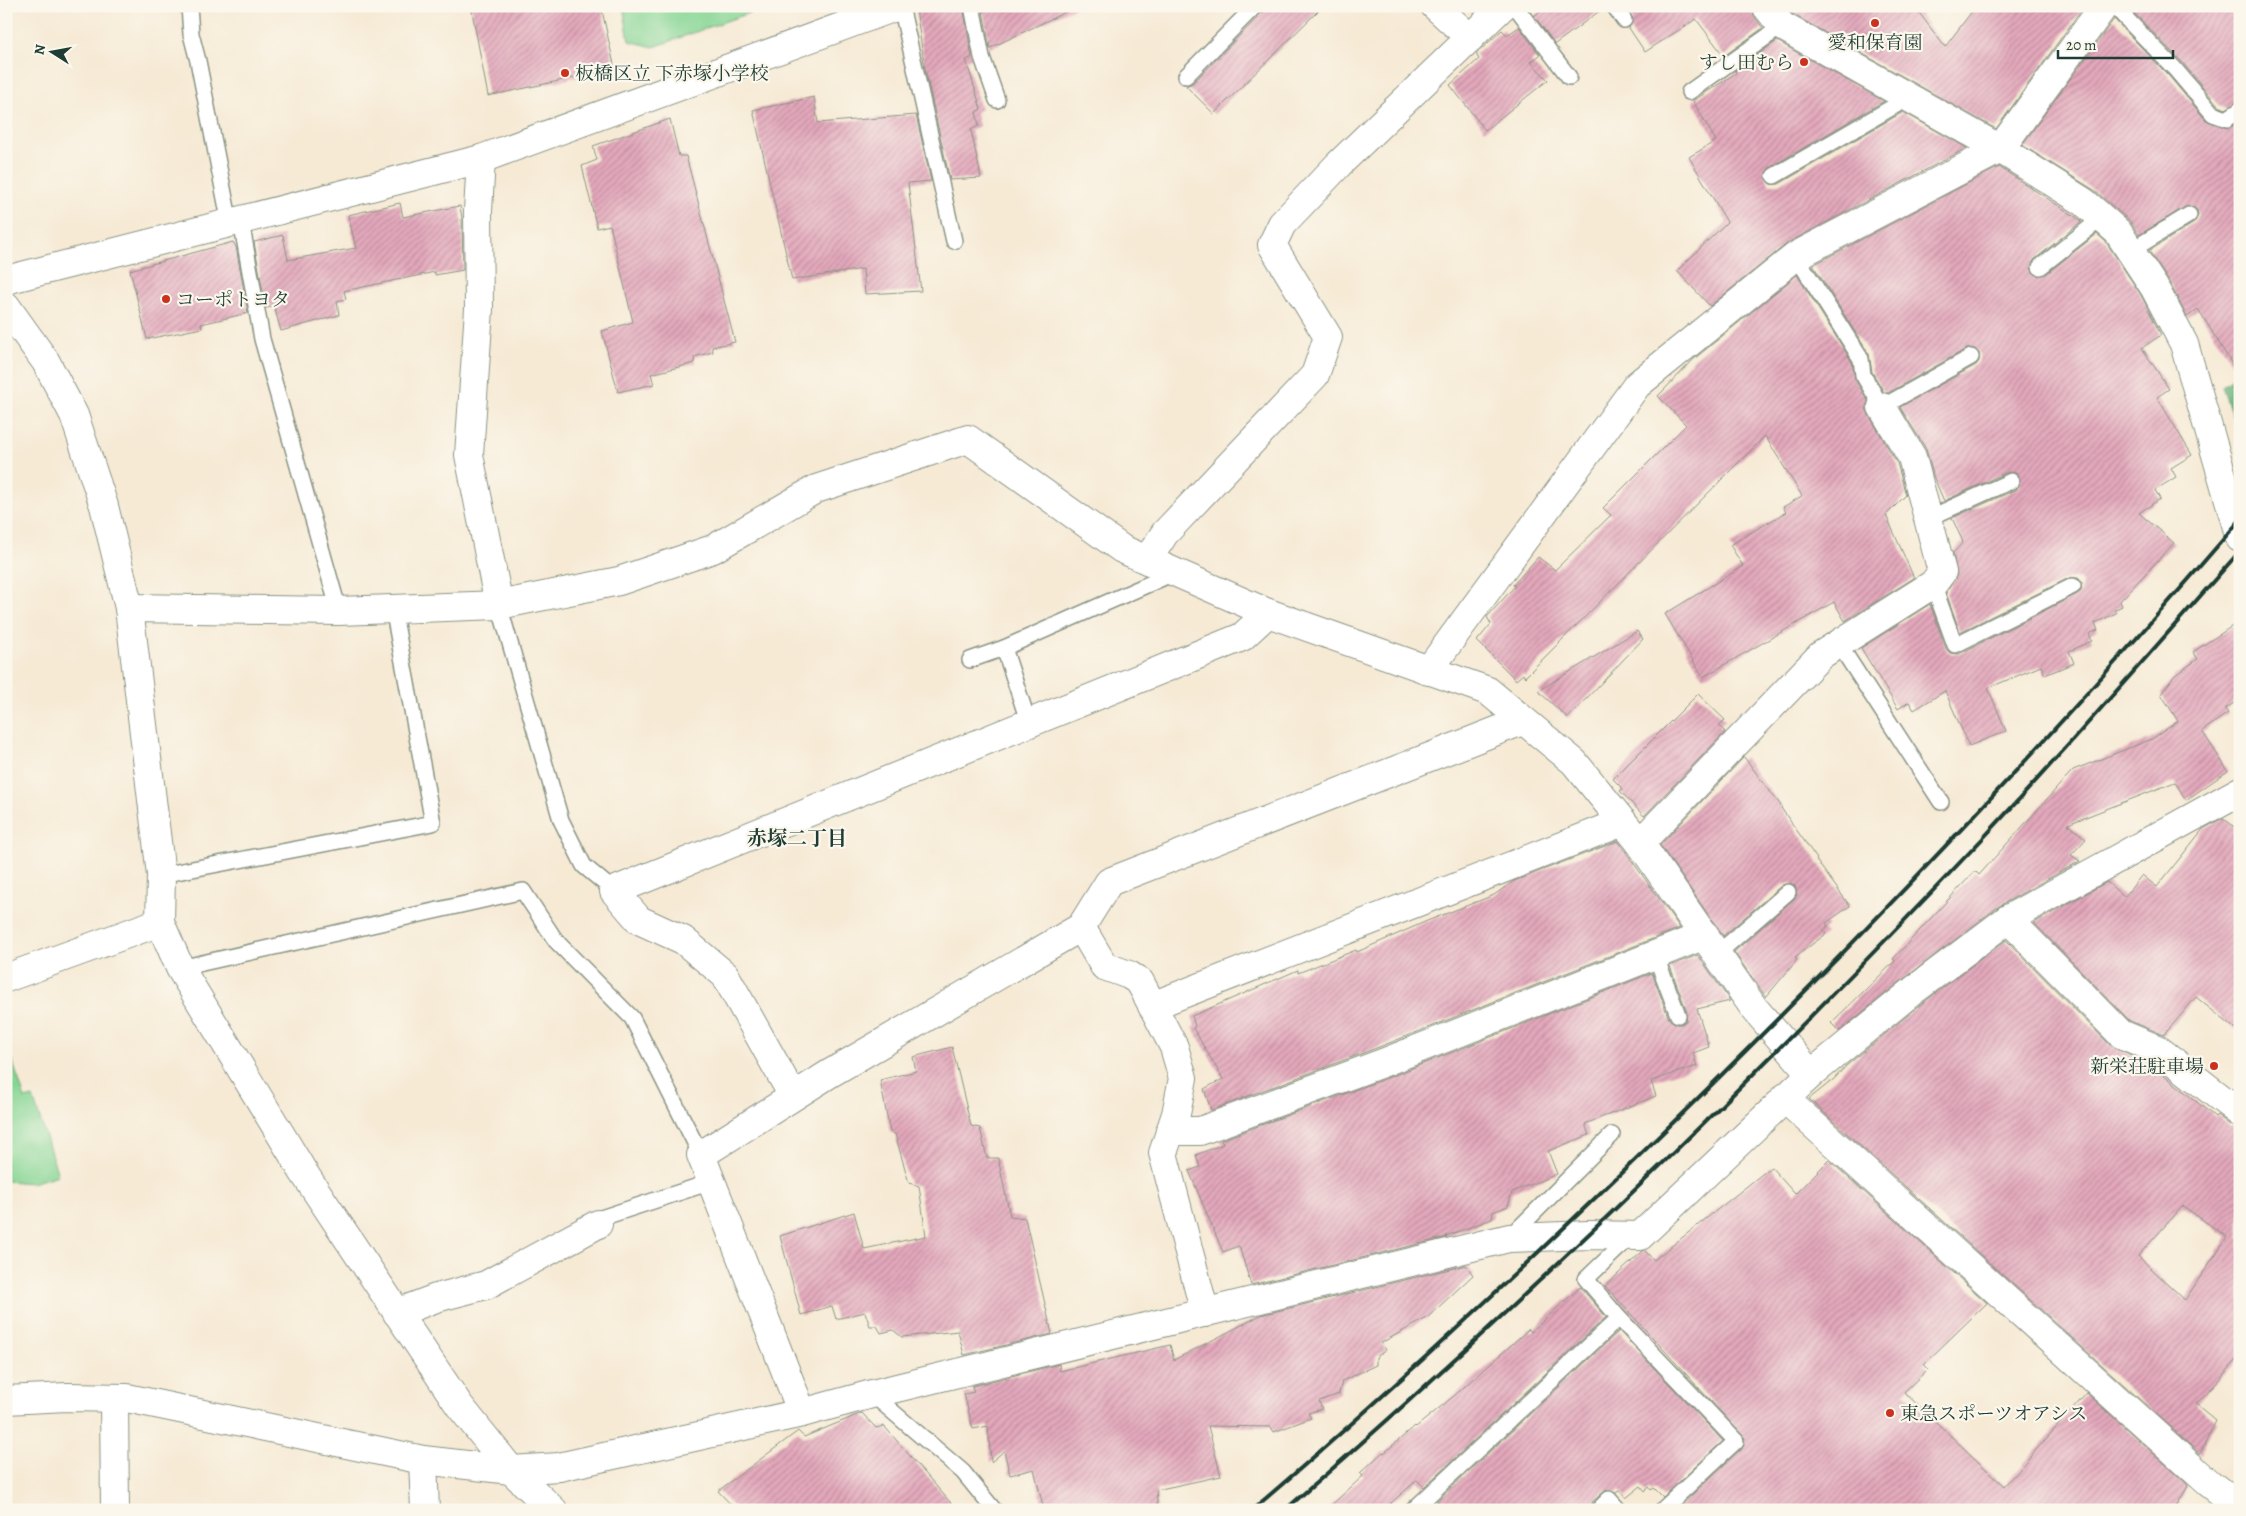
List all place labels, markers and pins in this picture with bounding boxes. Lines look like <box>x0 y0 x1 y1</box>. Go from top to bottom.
marker: 愛和保育園 <box>1869 17 1881 29</box>
place label: 愛和保育園 <box>1827 30 1923 56</box>
place label: すし田むら <box>1699 50 1794 76</box>
marker: すし田むら <box>1798 56 1810 68</box>
place label: 板橋区立 下赤塚小学校 <box>575 61 769 87</box>
marker: 板橋区立 下赤塚小学校 <box>559 67 571 79</box>
place label: コーポトヨタ <box>176 287 290 313</box>
marker: コーポトヨタ <box>160 293 172 305</box>
place label: 新栄荘駐車場 <box>2090 1054 2204 1080</box>
marker: 新栄荘駐車場 <box>2208 1060 2220 1072</box>
place label: 東急スポーツオアシス <box>1900 1401 2087 1427</box>
marker: 東急スポーツオアシス <box>1884 1407 1896 1419</box>

